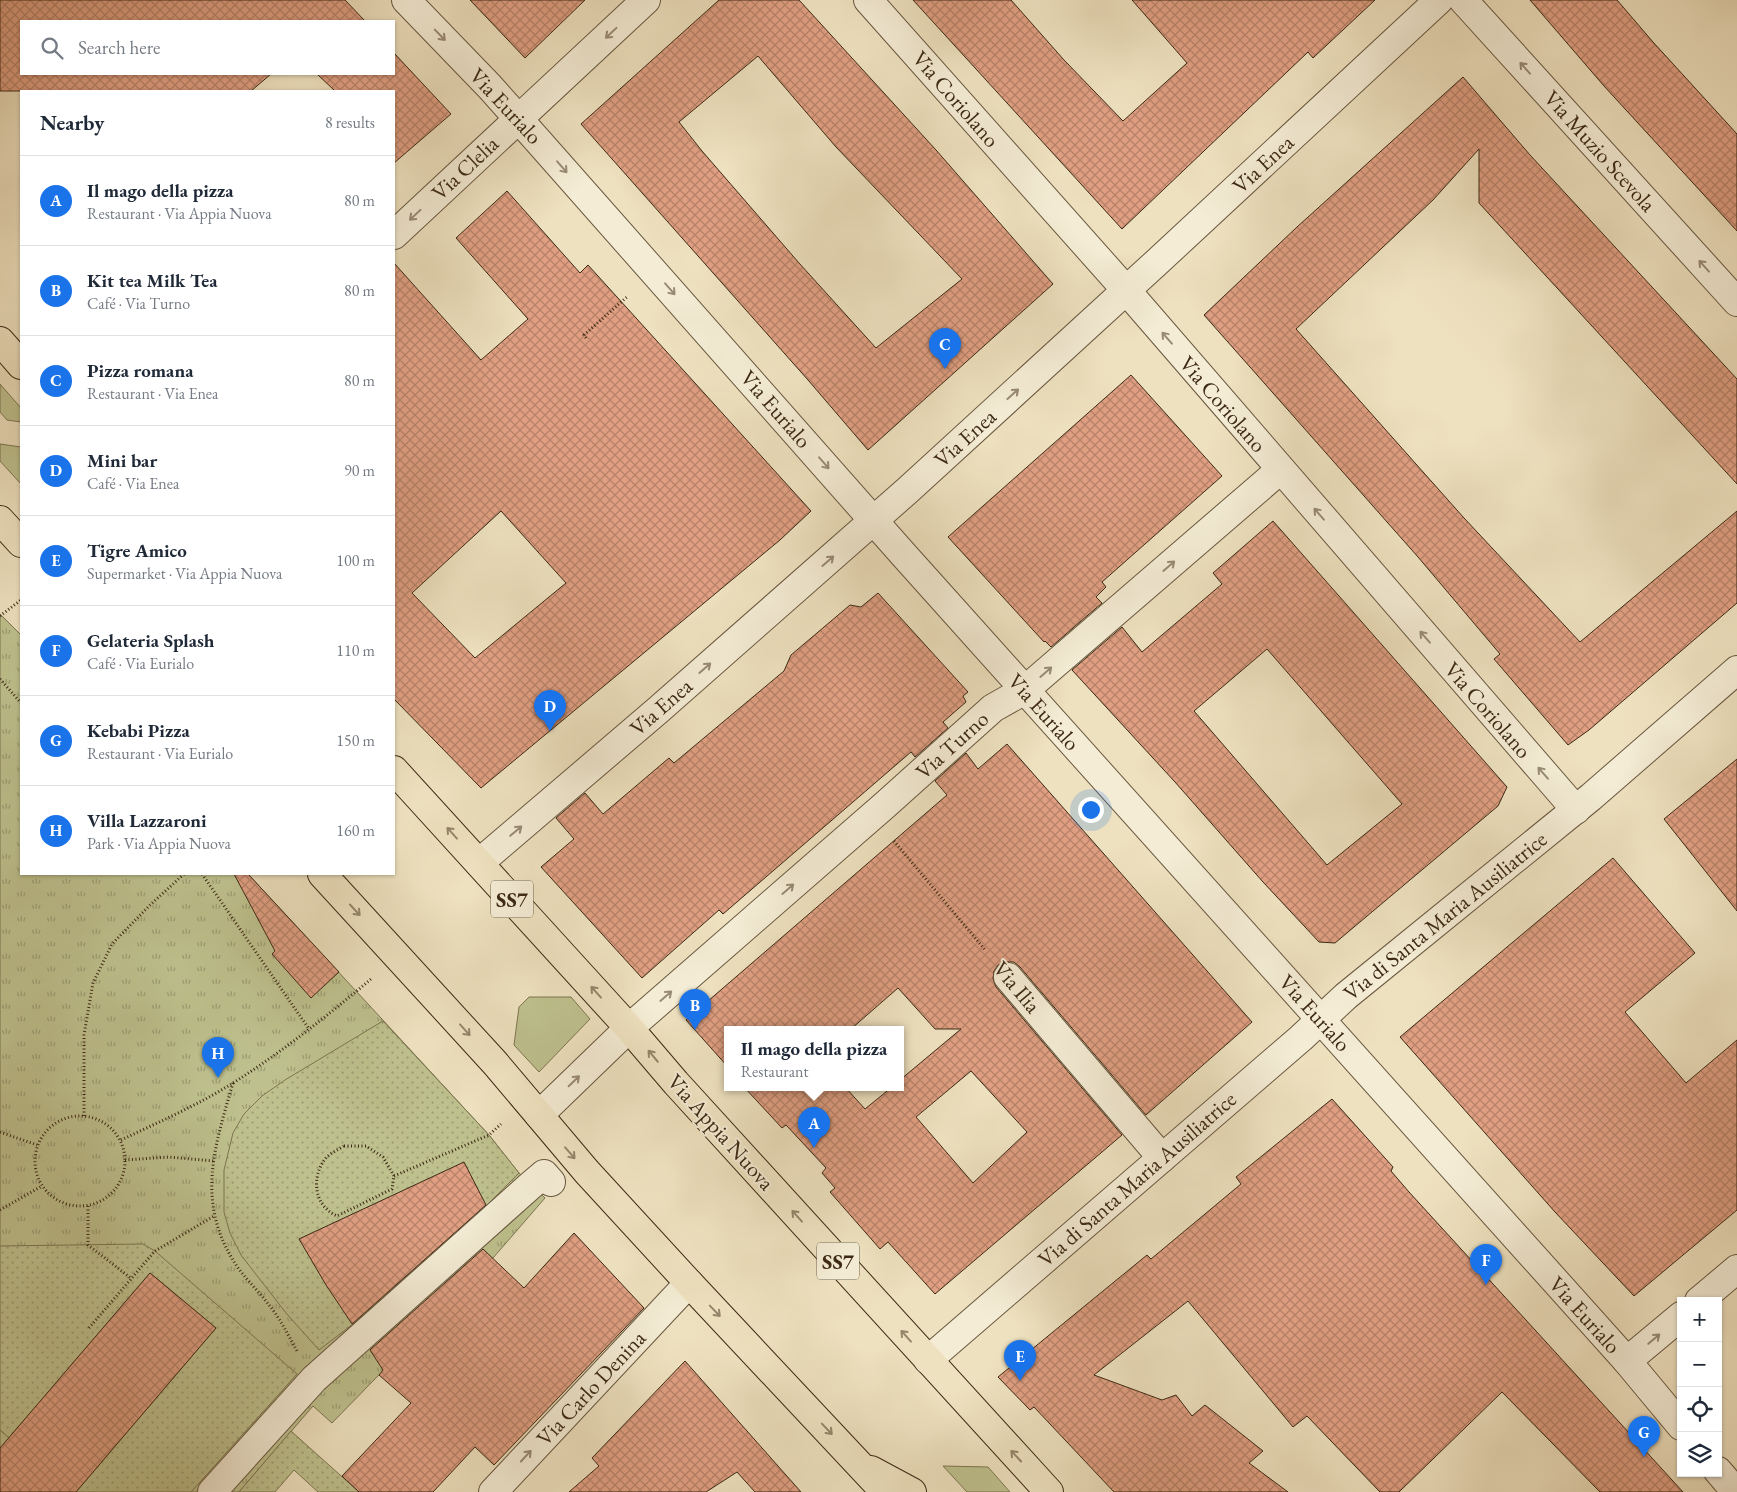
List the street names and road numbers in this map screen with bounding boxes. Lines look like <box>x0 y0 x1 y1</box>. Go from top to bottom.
street label: Via Coriolano <box>906 44 1006 154</box>
street label: Via Eurialo <box>463 62 549 151</box>
street label: Via Muzio Scevola <box>1538 84 1663 218</box>
street label: Via Enea <box>1226 128 1300 200</box>
street label: Via Clelia <box>425 129 505 207</box>
street label: Via Coriolano <box>1173 349 1273 459</box>
street label: Via Eurialo <box>734 364 818 454</box>
street label: Via Enea <box>928 402 1002 474</box>
street label: Via Coriolano <box>1438 655 1538 765</box>
street label: Via Eurialo <box>1002 667 1086 757</box>
street label: Via Enea <box>623 672 699 742</box>
street label: Via Turno <box>909 704 995 786</box>
street label: Via di Santa Maria Ausiliatrice <box>1337 825 1553 1007</box>
road number: SS7 <box>491 881 533 918</box>
street label: Via Ilia <box>987 955 1047 1019</box>
street label: Via Eurialo <box>1273 968 1357 1058</box>
street label: Via Appia Nuova <box>661 1068 781 1197</box>
street label: Via di Santa Maria Ausiliatrice <box>1032 1084 1243 1273</box>
road number: SS7 <box>817 1242 859 1280</box>
street label: Via Eurialo <box>1543 1270 1627 1360</box>
street label: Via Carlo Denina <box>530 1324 652 1452</box>

